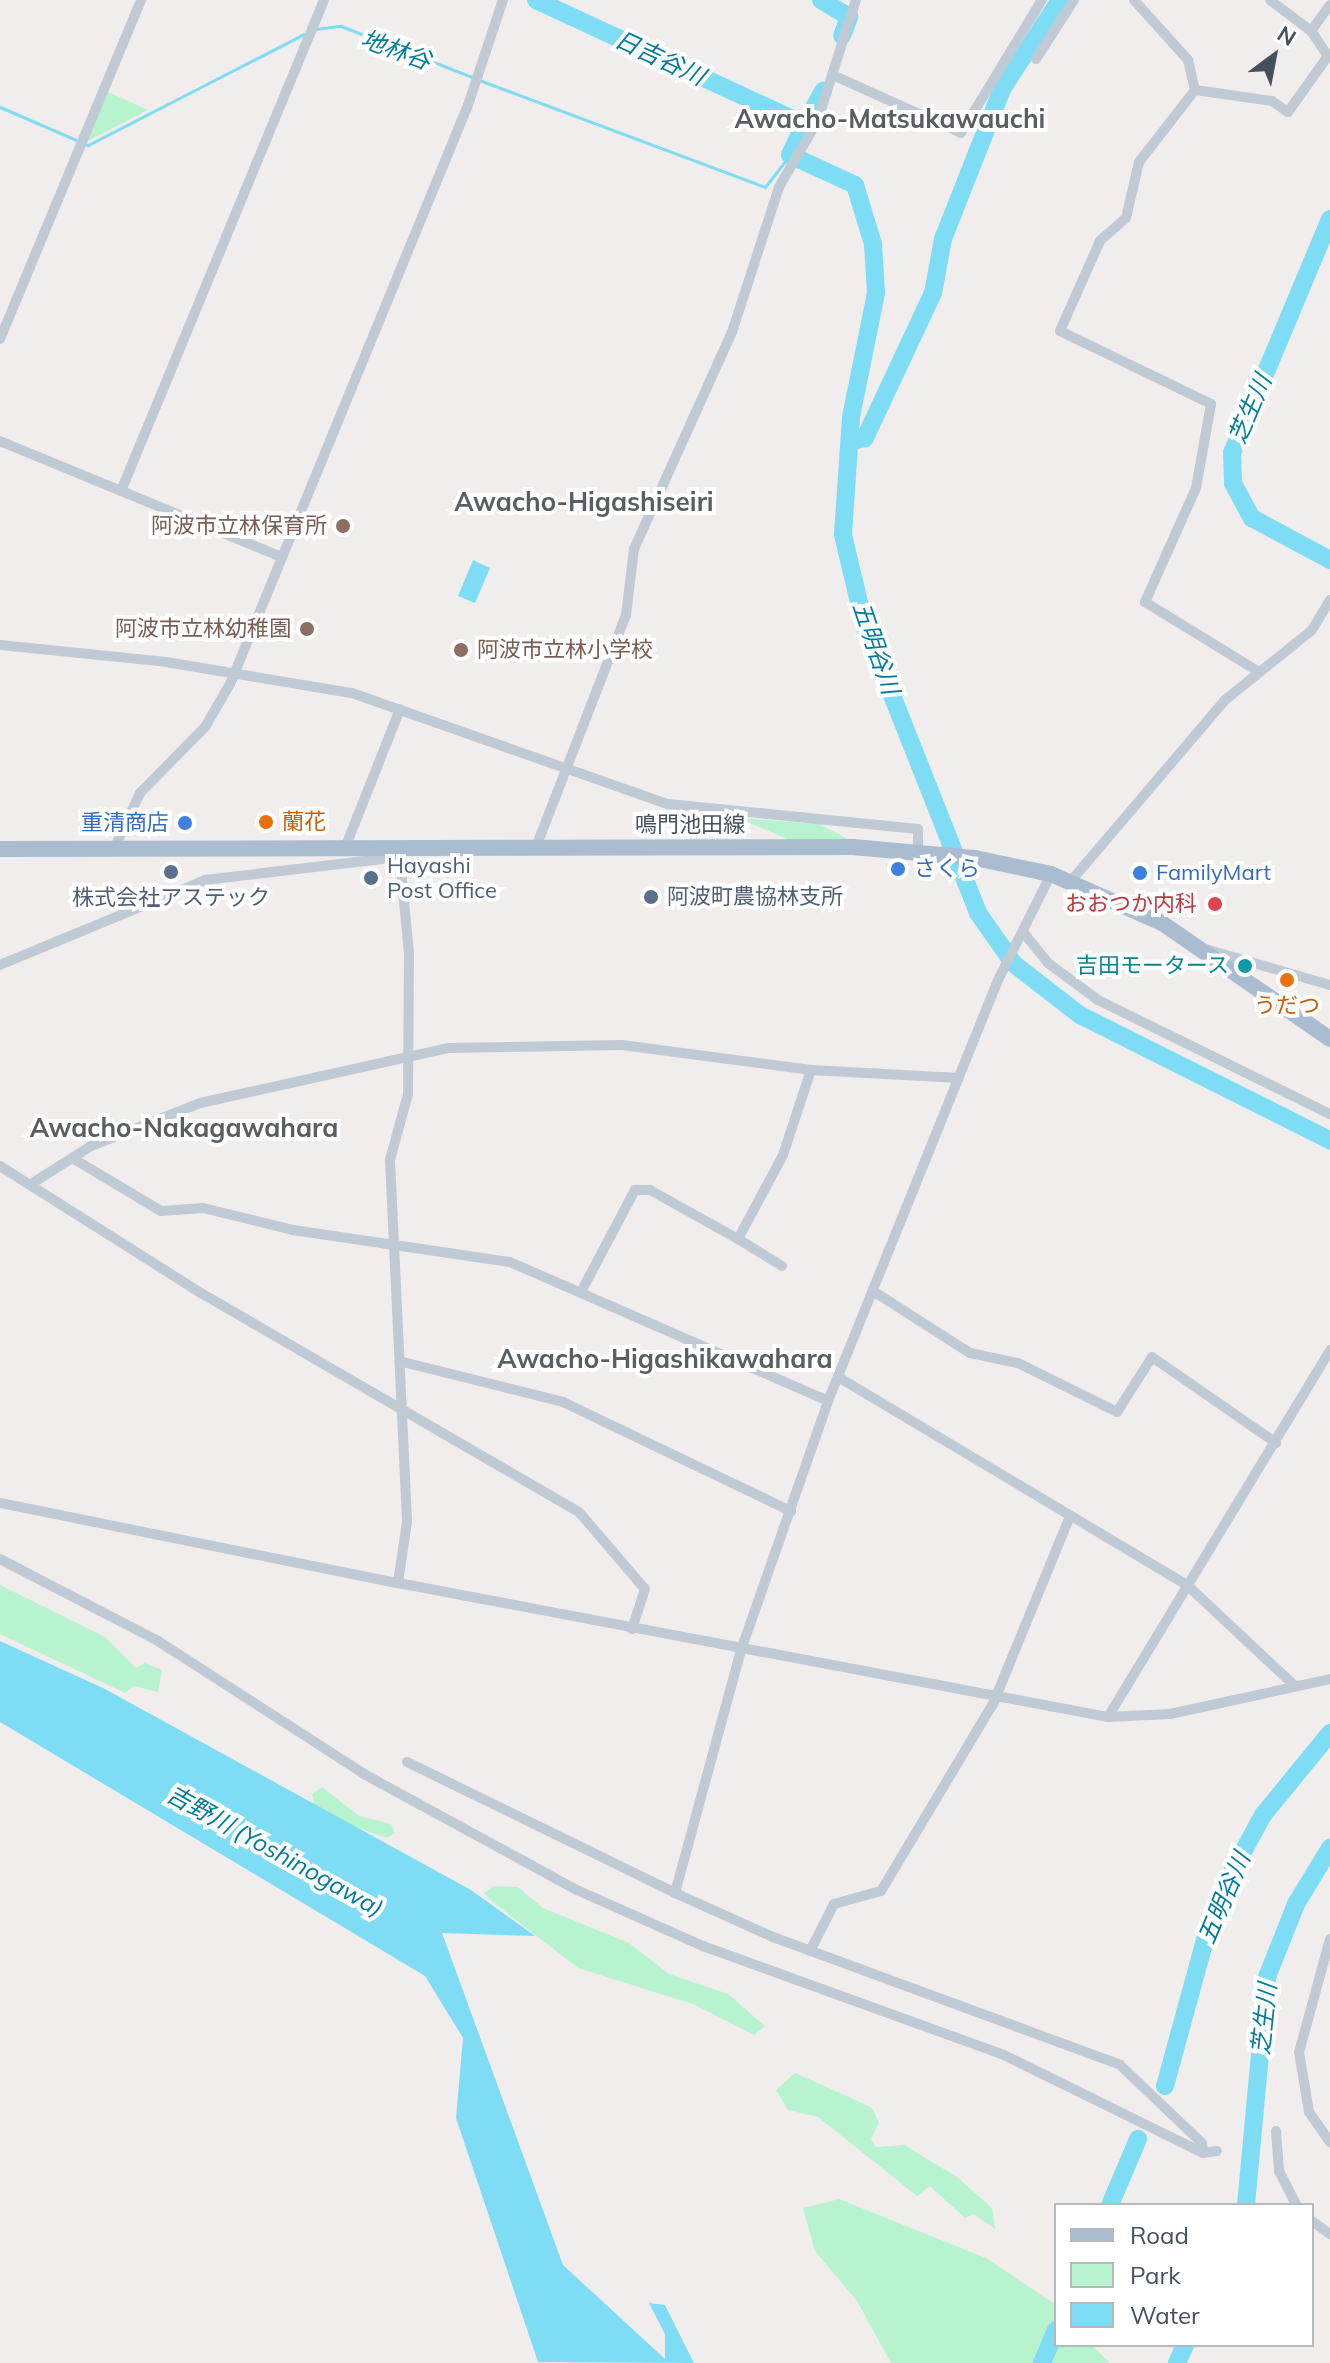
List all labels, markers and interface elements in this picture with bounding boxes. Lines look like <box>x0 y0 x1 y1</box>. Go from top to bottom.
north arrow <box>1234 16 1314 96</box>
text: N <box>1272 19 1301 52</box>
water label: 地林谷 <box>357 24 435 76</box>
water label: 日吉谷川 <box>610 25 710 91</box>
district label: Awacho-Matsukawauchi <box>735 103 1045 135</box>
water label: 芝生川 <box>1223 370 1277 448</box>
district label: Awacho-Higashiseiri <box>454 486 714 518</box>
place label: 阿波市立林保育所 <box>151 513 327 539</box>
marker: 阿波市立林保育所 <box>334 517 352 535</box>
water label: 五明谷川 <box>847 598 905 698</box>
place label: 阿波市立林幼稚園 <box>115 616 291 642</box>
marker: 阿波市立林幼稚園 <box>298 620 316 638</box>
place label: 阿波市立林小学校 <box>477 637 653 663</box>
marker: 阿波市立林小学校 <box>452 641 470 659</box>
place label: 蘭花 <box>282 809 326 835</box>
place label: 重清商店 <box>81 810 169 836</box>
street label: 鳴門池田線 <box>635 812 745 838</box>
marker: 蘭花 <box>257 813 275 831</box>
marker: 重清商店 <box>176 814 194 832</box>
place label: Hayashi Post Office <box>387 852 497 904</box>
place label: さくら <box>914 856 980 882</box>
marker: さくら <box>889 860 907 878</box>
place label: FamilyMart <box>1156 860 1271 886</box>
marker: 株式会社アステック <box>162 863 180 881</box>
marker: FamilyMart <box>1131 864 1149 882</box>
marker: Hayashi Post Office <box>362 869 380 887</box>
place label: 阿波町農協林支所 <box>667 884 843 910</box>
place label: 株式会社アステック <box>72 885 270 911</box>
marker: 阿波町農協林支所 <box>642 888 660 906</box>
place label: おおつか内科 <box>1065 891 1197 917</box>
marker: おおつか内科 <box>1204 893 1226 915</box>
place label: 吉田モータース <box>1075 953 1229 979</box>
marker: 吉田モータース <box>1236 957 1254 975</box>
marker: うだつ <box>1278 971 1296 989</box>
place label: うだつ <box>1254 993 1320 1019</box>
district label: Awacho-Nakagawahara <box>30 1112 338 1144</box>
district label: Awacho-Higashikawahara <box>497 1343 833 1375</box>
water label: 吉野川 (Yoshinogawa) <box>161 1779 389 1923</box>
water label: 五明谷川 <box>1192 1848 1256 1948</box>
water label: 芝生川 <box>1246 1982 1282 2056</box>
legend <box>1054 2203 1314 2347</box>
text: Road <box>1130 2220 1189 2250</box>
text: Park <box>1130 2260 1181 2290</box>
text: Water <box>1130 2300 1200 2330</box>

